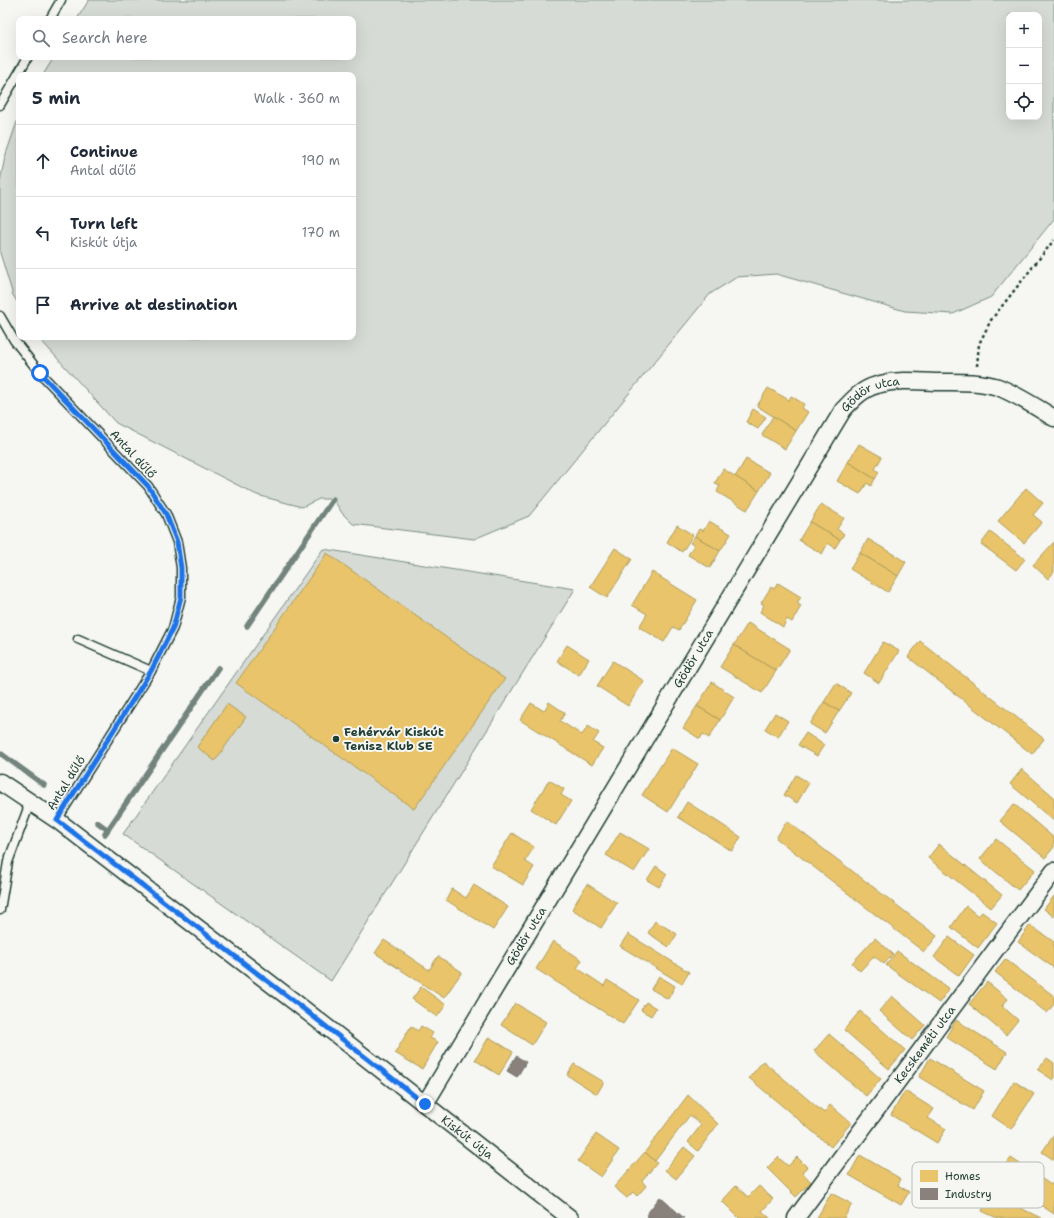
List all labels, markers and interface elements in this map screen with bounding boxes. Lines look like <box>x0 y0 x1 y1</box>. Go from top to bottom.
map controls <box>1006 12 1042 120</box>
button: + <box>1006 12 1042 48</box>
search box <box>16 16 356 60</box>
icon: search <box>30 27 52 49</box>
text: Search here <box>62 28 148 48</box>
button: − <box>1006 48 1042 84</box>
button: locate <box>1006 84 1042 120</box>
text: 5 min <box>32 87 80 109</box>
text: Walk · 360 m <box>254 90 340 107</box>
text: Continue <box>70 142 138 162</box>
icon: ahead <box>32 150 54 172</box>
text: 190 m <box>301 152 340 169</box>
text: Antal dűlő <box>70 162 136 179</box>
text: Turn left <box>70 214 138 234</box>
icon: left <box>32 222 54 244</box>
text: 170 m <box>302 224 340 241</box>
text: Kiskút útja <box>70 234 137 251</box>
icon: arrive <box>32 294 54 316</box>
text: Arrive at destination <box>70 295 238 315</box>
route start <box>31 364 49 382</box>
street label: Gödör utca <box>837 373 901 415</box>
street label: Antal dűlő <box>106 426 160 482</box>
street label: Gödör utca <box>669 626 717 691</box>
place label: Fehérvár Kiskút Tenisz Klub SE <box>344 724 444 754</box>
marker: Fehérvár Kiskút Tenisz Klub SE <box>331 734 341 744</box>
street label: Antal dűlő <box>43 753 89 813</box>
street label: Gödör utca <box>502 903 550 968</box>
street label: Kecskeméti utca <box>891 1002 959 1087</box>
route end <box>416 1095 434 1113</box>
street label: Kiskút útja <box>438 1112 497 1163</box>
legend <box>912 1162 1044 1208</box>
text: Homes <box>945 1169 981 1184</box>
text: Industry <box>945 1187 992 1202</box>

